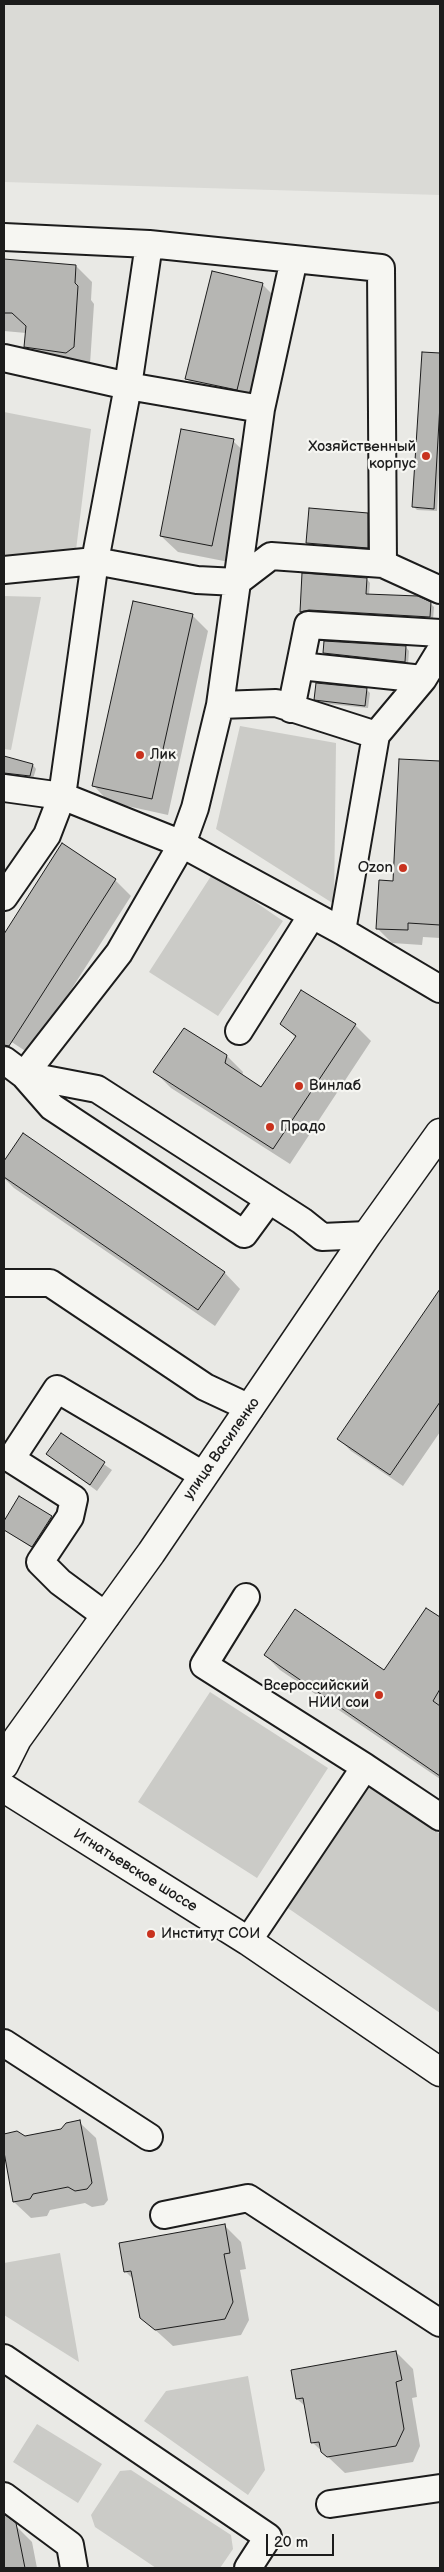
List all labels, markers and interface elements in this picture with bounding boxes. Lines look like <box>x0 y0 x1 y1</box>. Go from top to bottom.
place label: Хозяйственный корпус <box>308 438 416 473</box>
marker: Хозяйственный корпус <box>420 450 432 462</box>
place label: Лик <box>150 746 176 764</box>
marker: Лик <box>134 749 146 761</box>
place label: Ozon <box>358 859 393 877</box>
marker: Ozon <box>397 862 409 874</box>
place label: Винлаб <box>309 1077 361 1095</box>
marker: Винлаб <box>293 1080 305 1092</box>
place label: Прадо <box>280 1118 326 1136</box>
marker: Прадо <box>264 1121 276 1133</box>
street label: улица Василенко <box>180 1394 264 1504</box>
place label: Всероссийский НИИ сои <box>264 1677 369 1712</box>
marker: Всероссийский НИИ сои <box>373 1689 385 1701</box>
street label: Игнатьевское шоссе <box>70 1826 200 1916</box>
place label: Институт СОИ <box>161 1925 260 1943</box>
marker: Институт СОИ <box>145 1928 157 1940</box>
scale bar <box>269 2524 336 2556</box>
text: 20 m <box>274 2533 308 2552</box>

